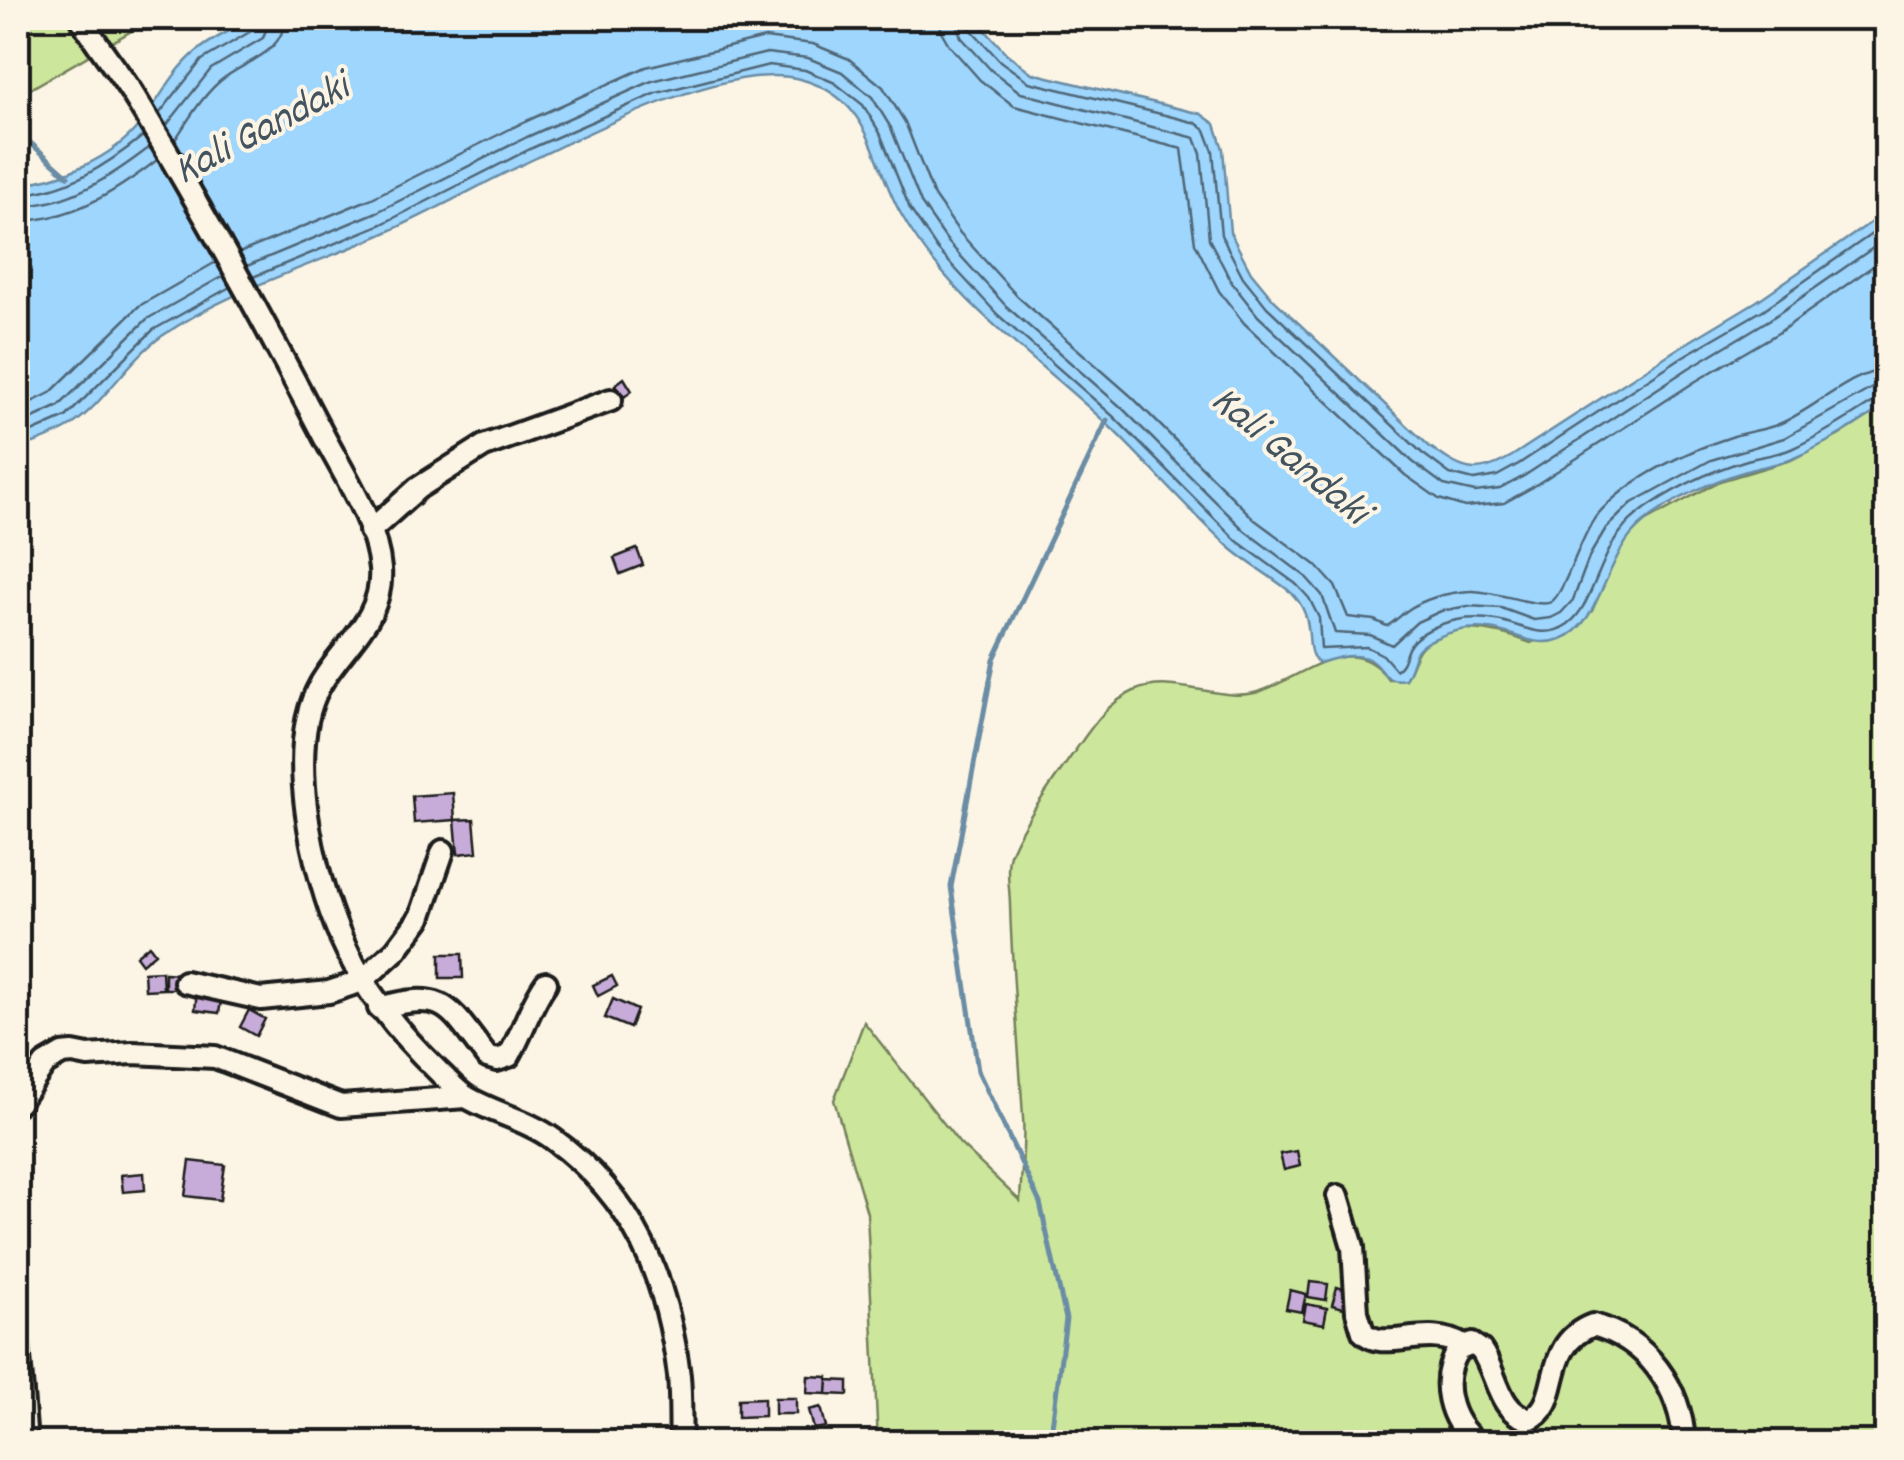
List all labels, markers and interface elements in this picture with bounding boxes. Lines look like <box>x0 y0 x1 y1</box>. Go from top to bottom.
water label: Kali Gandaki <box>165 58 367 203</box>
water label: Kali Gandaki <box>1196 374 1385 546</box>

